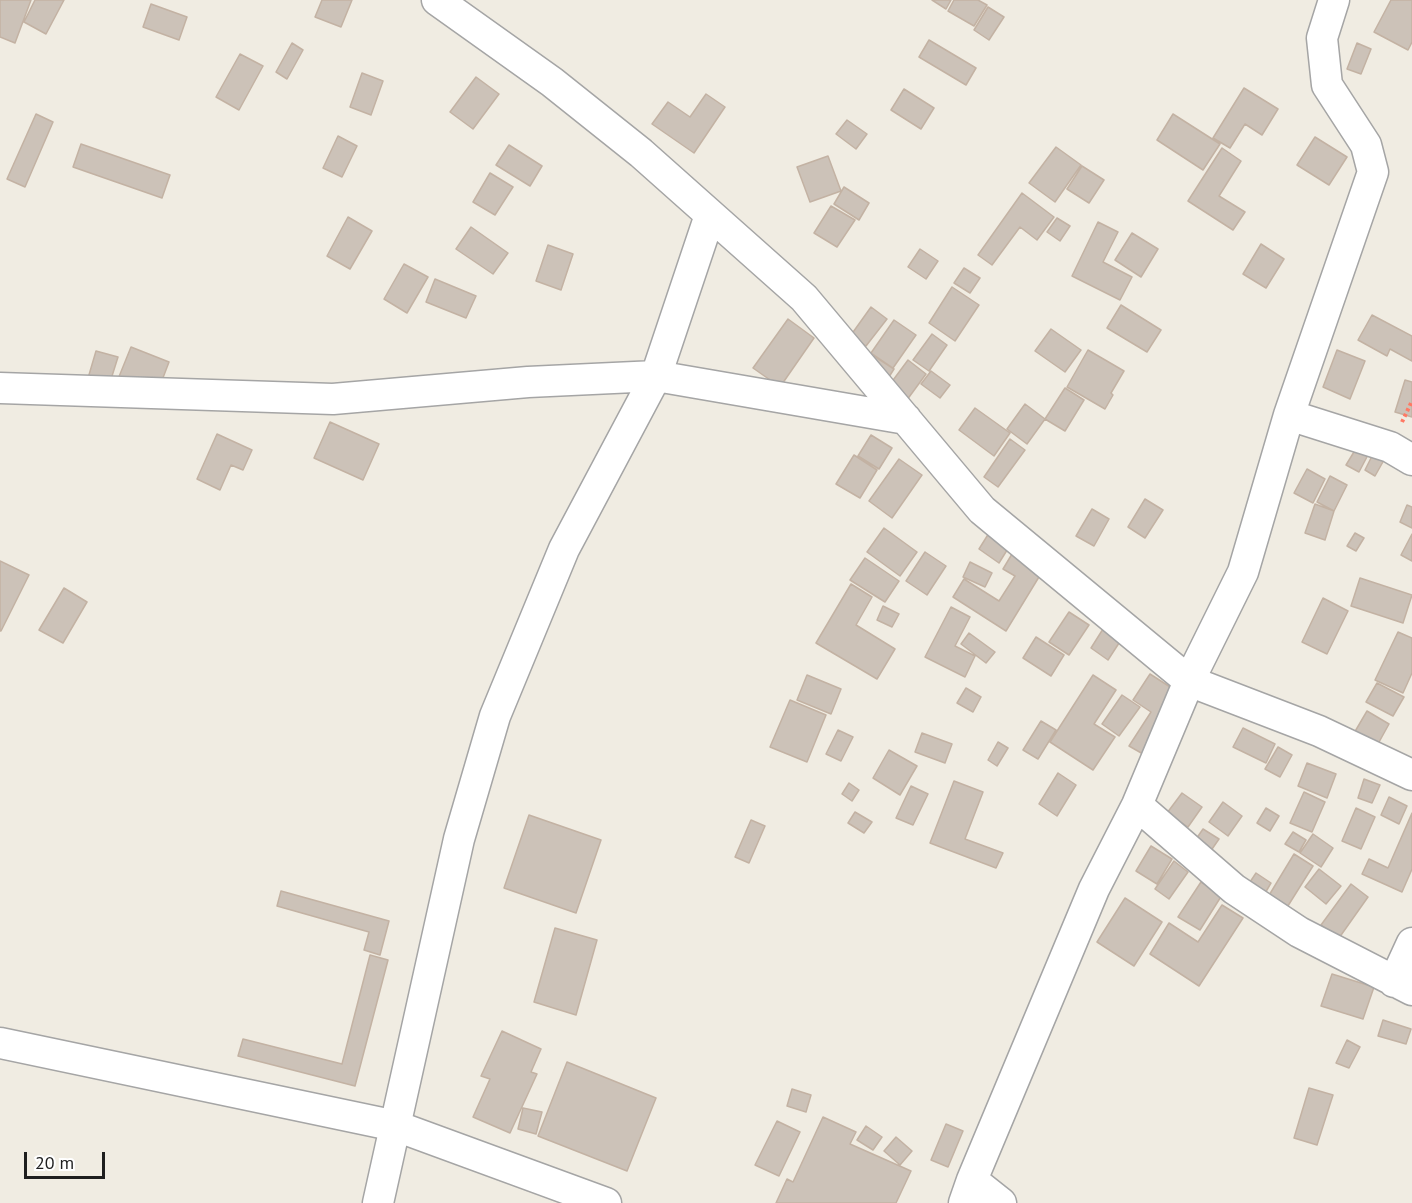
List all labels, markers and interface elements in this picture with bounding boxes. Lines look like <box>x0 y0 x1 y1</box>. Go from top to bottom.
scale bar <box>27 1140 108 1178</box>
text: 20 m <box>35 1151 74 1174</box>

